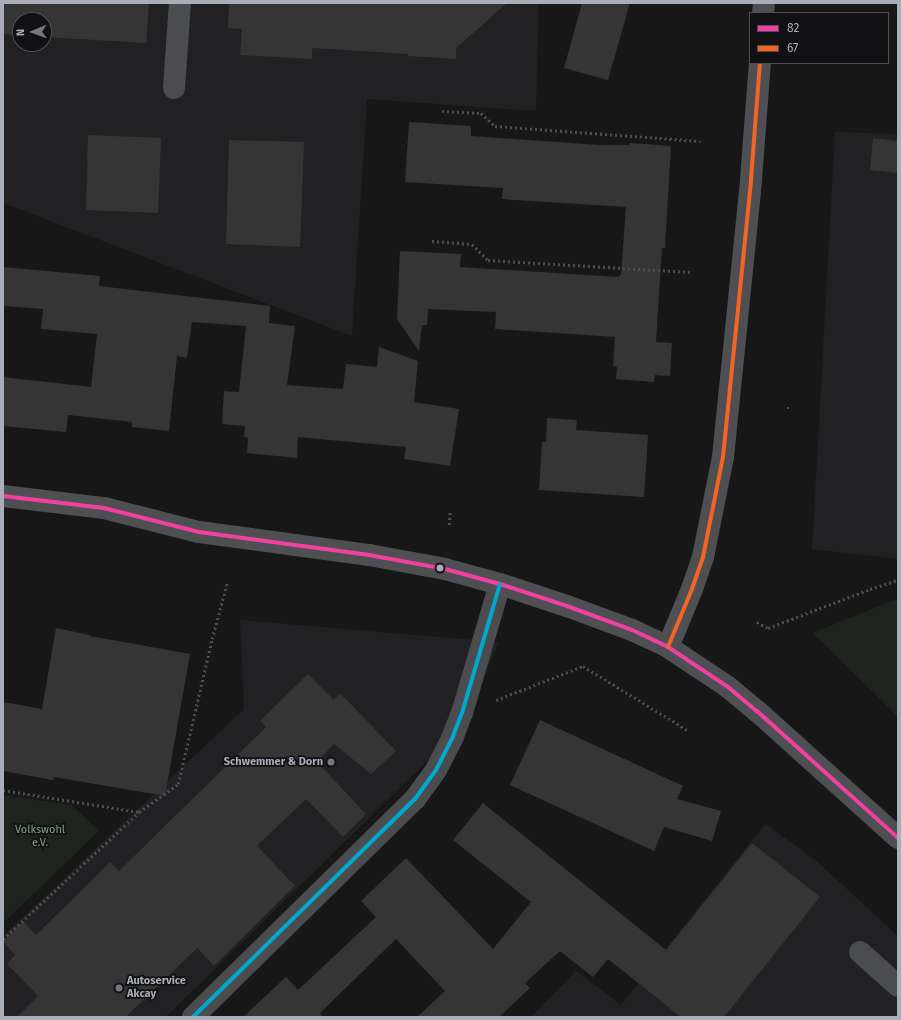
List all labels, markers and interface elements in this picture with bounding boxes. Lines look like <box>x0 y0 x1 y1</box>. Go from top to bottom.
north arrow <box>12 12 52 52</box>
legend <box>749 12 889 64</box>
text: 82 <box>787 21 799 35</box>
text: N <box>14 29 27 36</box>
text: 67 <box>787 41 798 55</box>
unlabelled marker <box>435 563 445 573</box>
place label: Schwemmer & Dorn <box>224 755 323 769</box>
marker: Schwemmer & Dorn <box>326 757 336 767</box>
park label: Volkswohl e.V. <box>15 824 65 850</box>
place label: Autoservice Akcay <box>127 975 186 1001</box>
marker: Autoservice Akcay <box>114 983 124 993</box>

